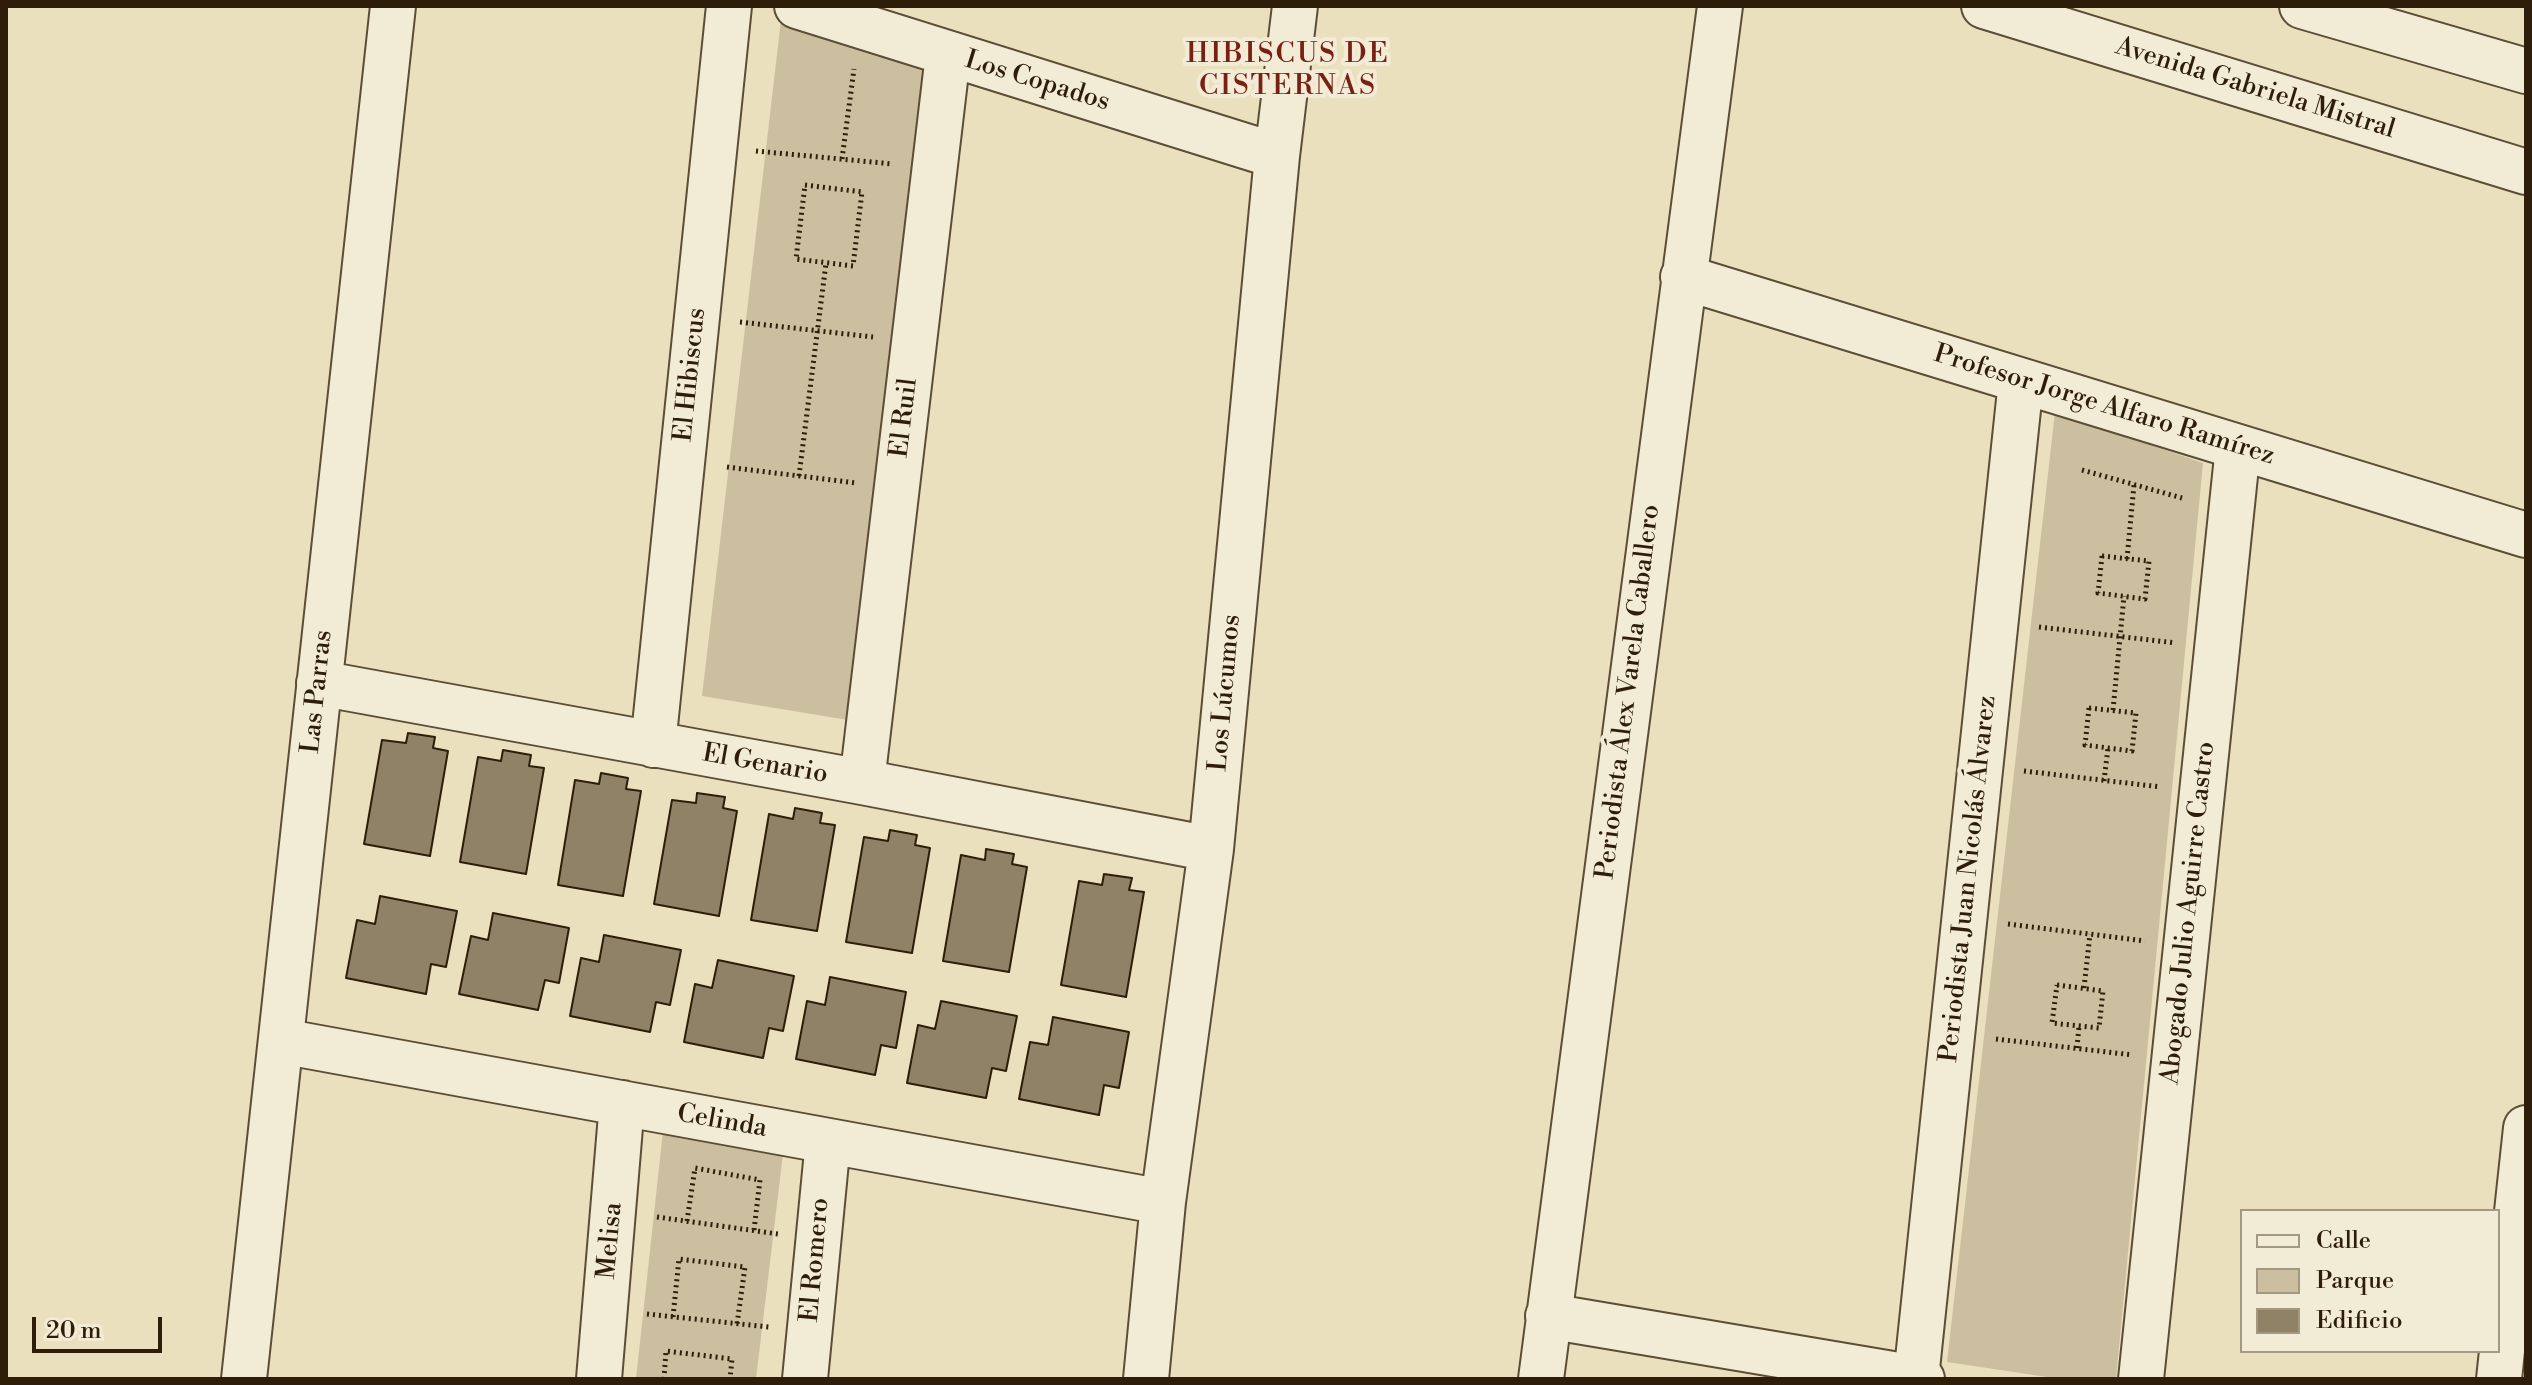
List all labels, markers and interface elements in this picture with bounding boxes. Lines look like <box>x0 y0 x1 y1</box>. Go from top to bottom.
street label: Avenida Gabriela Mistral <box>2111 32 2399 146</box>
district label: HIBISCUS DE CISTERNAS <box>1186 38 1390 104</box>
street label: Los Copados <box>961 45 1113 119</box>
street label: El Hibiscus <box>668 306 714 444</box>
street label: Profesor Jorge Alfaro Ramírez <box>1930 339 2278 473</box>
street label: El Ruil <box>885 376 925 460</box>
street label: Periodista Álex Varela Caballero <box>1591 503 1667 881</box>
street label: Los Lúcumos <box>1204 613 1248 773</box>
street label: Las Parras <box>296 629 340 755</box>
street label: Periodista Juan Nicolás Álvarez <box>1934 694 2004 1064</box>
street label: El Genario <box>700 739 830 791</box>
street label: Abogado Julio Aguirre Castro <box>2155 740 2223 1086</box>
street label: Celinda <box>675 1099 769 1145</box>
street label: El Romero <box>795 1196 837 1324</box>
street label: Melisa <box>592 1201 630 1281</box>
legend <box>2240 1209 2500 1353</box>
text: Calle <box>2316 1226 2371 1256</box>
text: Parque <box>2316 1266 2394 1296</box>
scale bar <box>36 1301 166 1351</box>
text: Edificio <box>2316 1306 2402 1336</box>
text: 20 m <box>46 1316 102 1346</box>

